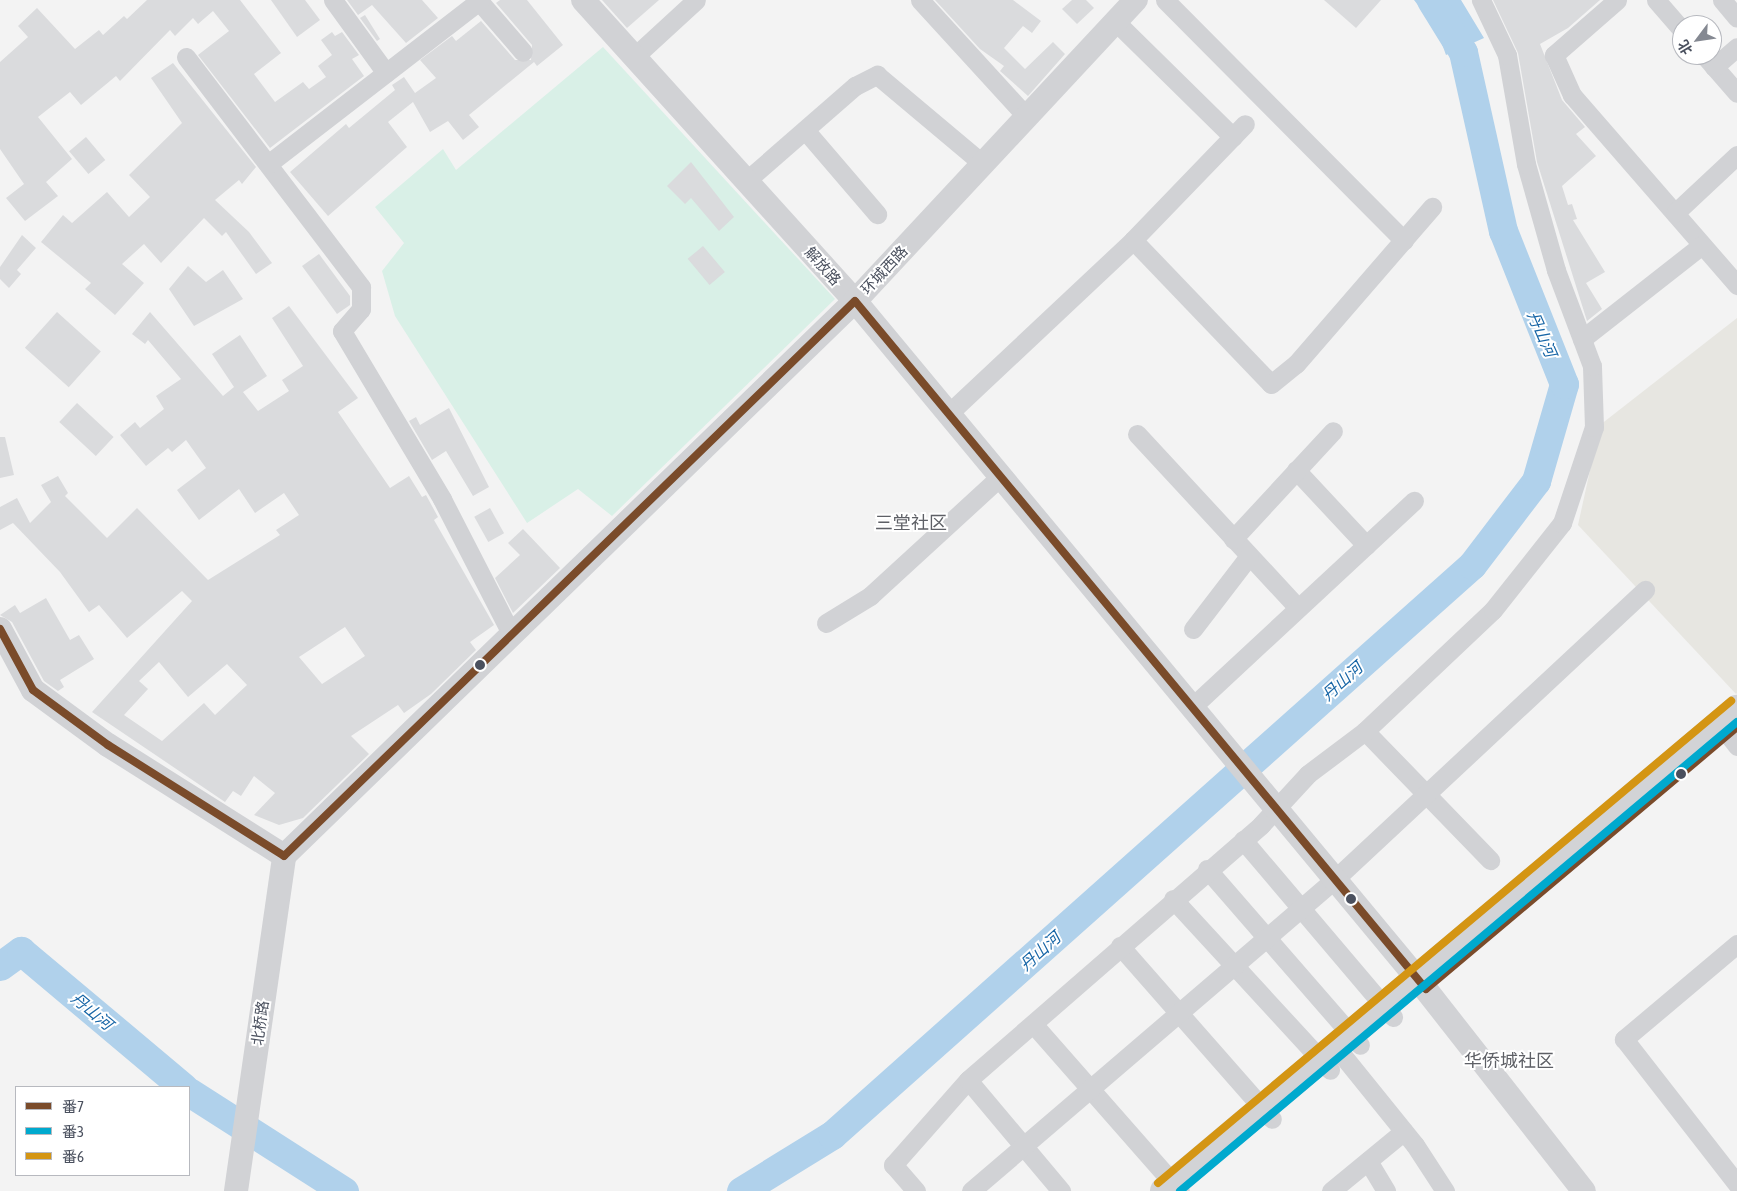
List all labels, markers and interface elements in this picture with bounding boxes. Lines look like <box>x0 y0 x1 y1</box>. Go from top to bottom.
north arrow <box>1672 15 1722 65</box>
text: 北 <box>1675 37 1695 57</box>
street label: 环城西路 <box>857 242 911 298</box>
street label: 解放路 <box>801 243 845 289</box>
water label: 丹山河 <box>1523 308 1561 360</box>
district label: 三堂社区 <box>875 512 947 534</box>
water label: 丹山河 <box>1318 658 1366 704</box>
unlabelled marker <box>475 660 485 670</box>
unlabelled marker <box>1676 769 1686 779</box>
unlabelled marker <box>1346 894 1356 904</box>
water label: 丹山河 <box>1016 928 1064 974</box>
water label: 丹山河 <box>67 988 117 1034</box>
street label: 北桥路 <box>248 999 272 1047</box>
district label: 华侨城社区 <box>1464 1050 1554 1072</box>
legend <box>15 1086 190 1176</box>
text: 番7 <box>62 1098 84 1115</box>
text: 番3 <box>62 1123 84 1140</box>
text: 番6 <box>62 1148 84 1165</box>

